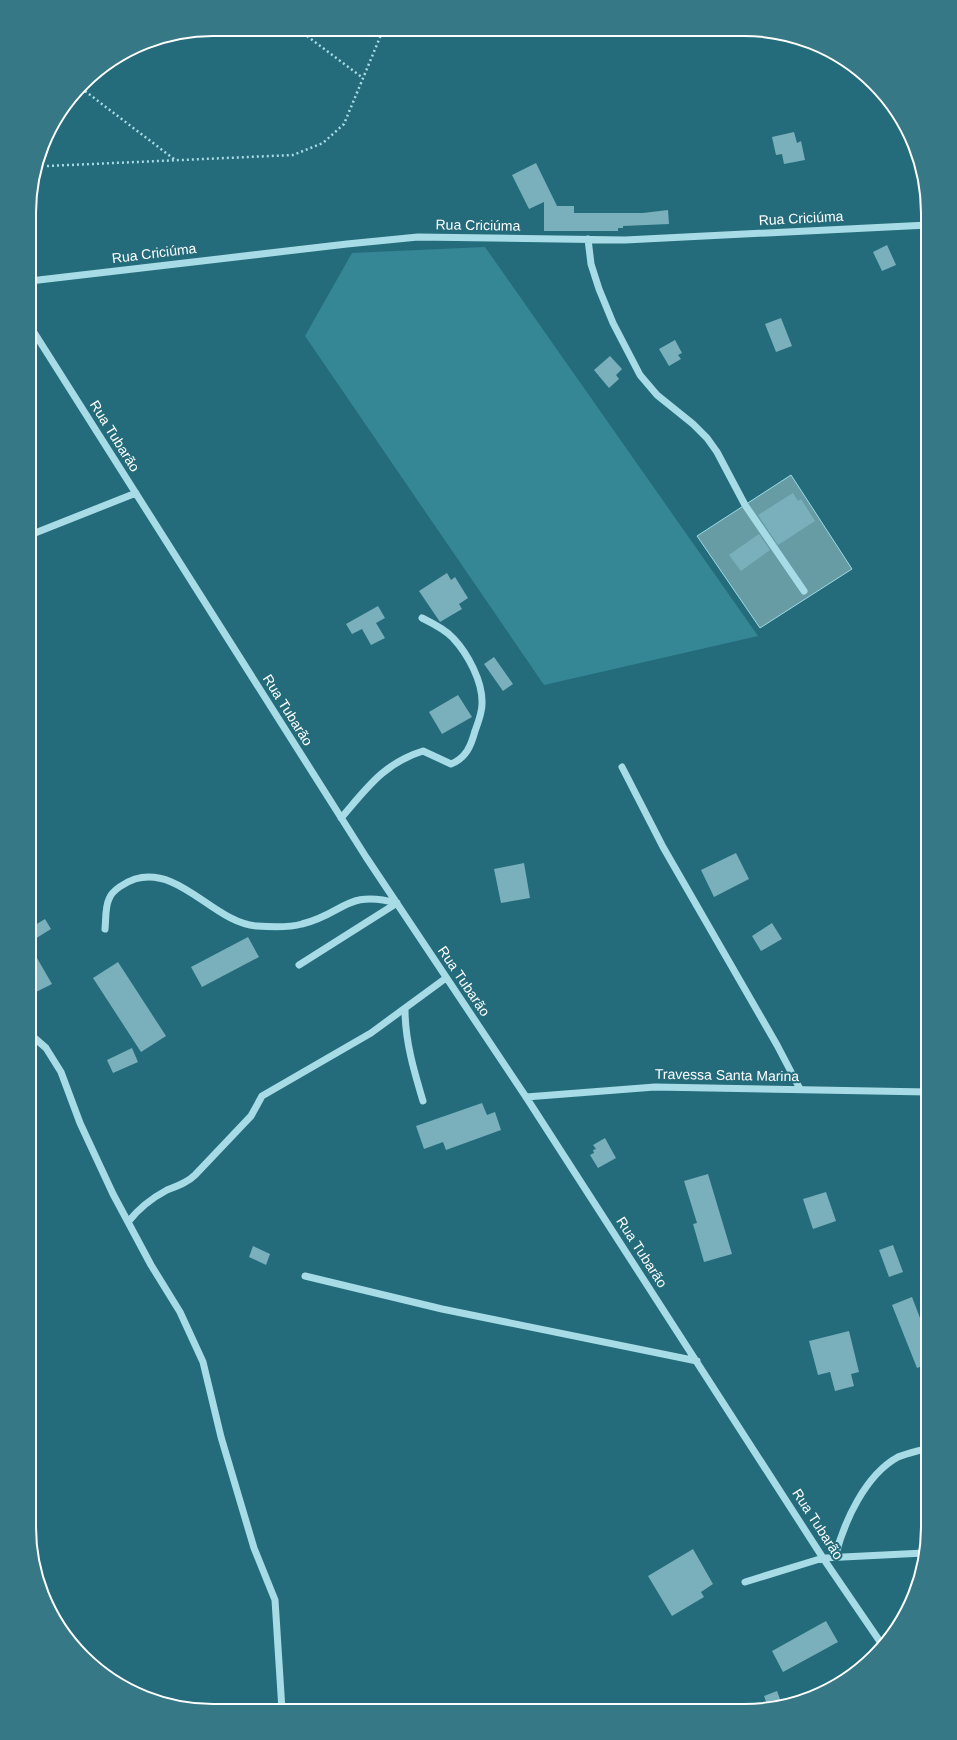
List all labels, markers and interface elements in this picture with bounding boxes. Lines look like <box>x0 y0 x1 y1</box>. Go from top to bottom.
street label: Rua Criciúma <box>758 208 844 228</box>
street label: Rua Criciúma <box>435 216 521 234</box>
street label: Rua Criciúma <box>111 240 197 266</box>
street label: Rua Tubarão <box>87 397 143 475</box>
street label: Rua Tubarão <box>260 671 316 749</box>
street label: Rua Tubarão <box>435 943 493 1019</box>
street label: Travessa Santa Marina <box>655 1066 799 1084</box>
street label: Rua Tubarão <box>613 1214 671 1290</box>
street label: Rua Tubarão <box>789 1486 847 1562</box>

